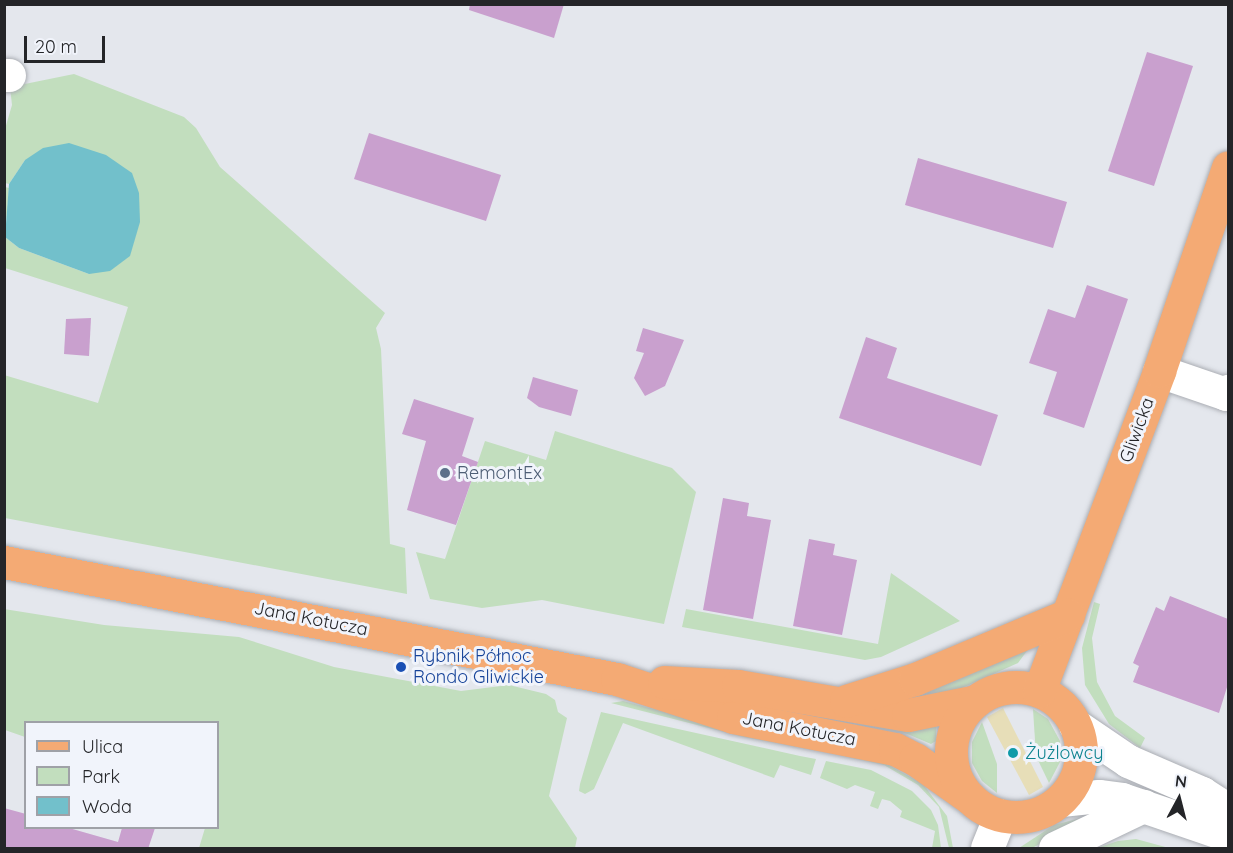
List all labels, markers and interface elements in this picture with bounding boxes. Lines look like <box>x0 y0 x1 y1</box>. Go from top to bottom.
scale bar <box>27 24 108 62</box>
text: 20 m <box>35 35 77 58</box>
street label: Gliwicka <box>1115 395 1159 465</box>
place label: RemontEx <box>457 462 542 484</box>
marker: RemontEx <box>438 466 452 480</box>
street label: Jana Kotucza <box>252 597 370 641</box>
place label: Rybnik Północ Rondo Gliwickie <box>413 646 544 688</box>
marker: Rybnik Północ Rondo Gliwickie <box>394 660 408 674</box>
street label: Jana Kotucza <box>740 707 858 751</box>
legend <box>24 721 219 829</box>
text: Ulica <box>82 735 123 758</box>
place label: Żużlowcy <box>1025 742 1103 764</box>
marker: Żużlowcy <box>1006 746 1020 760</box>
text: Park <box>82 765 120 788</box>
north arrow <box>1149 769 1209 829</box>
text: N <box>1174 770 1188 792</box>
text: Woda <box>82 795 132 818</box>

